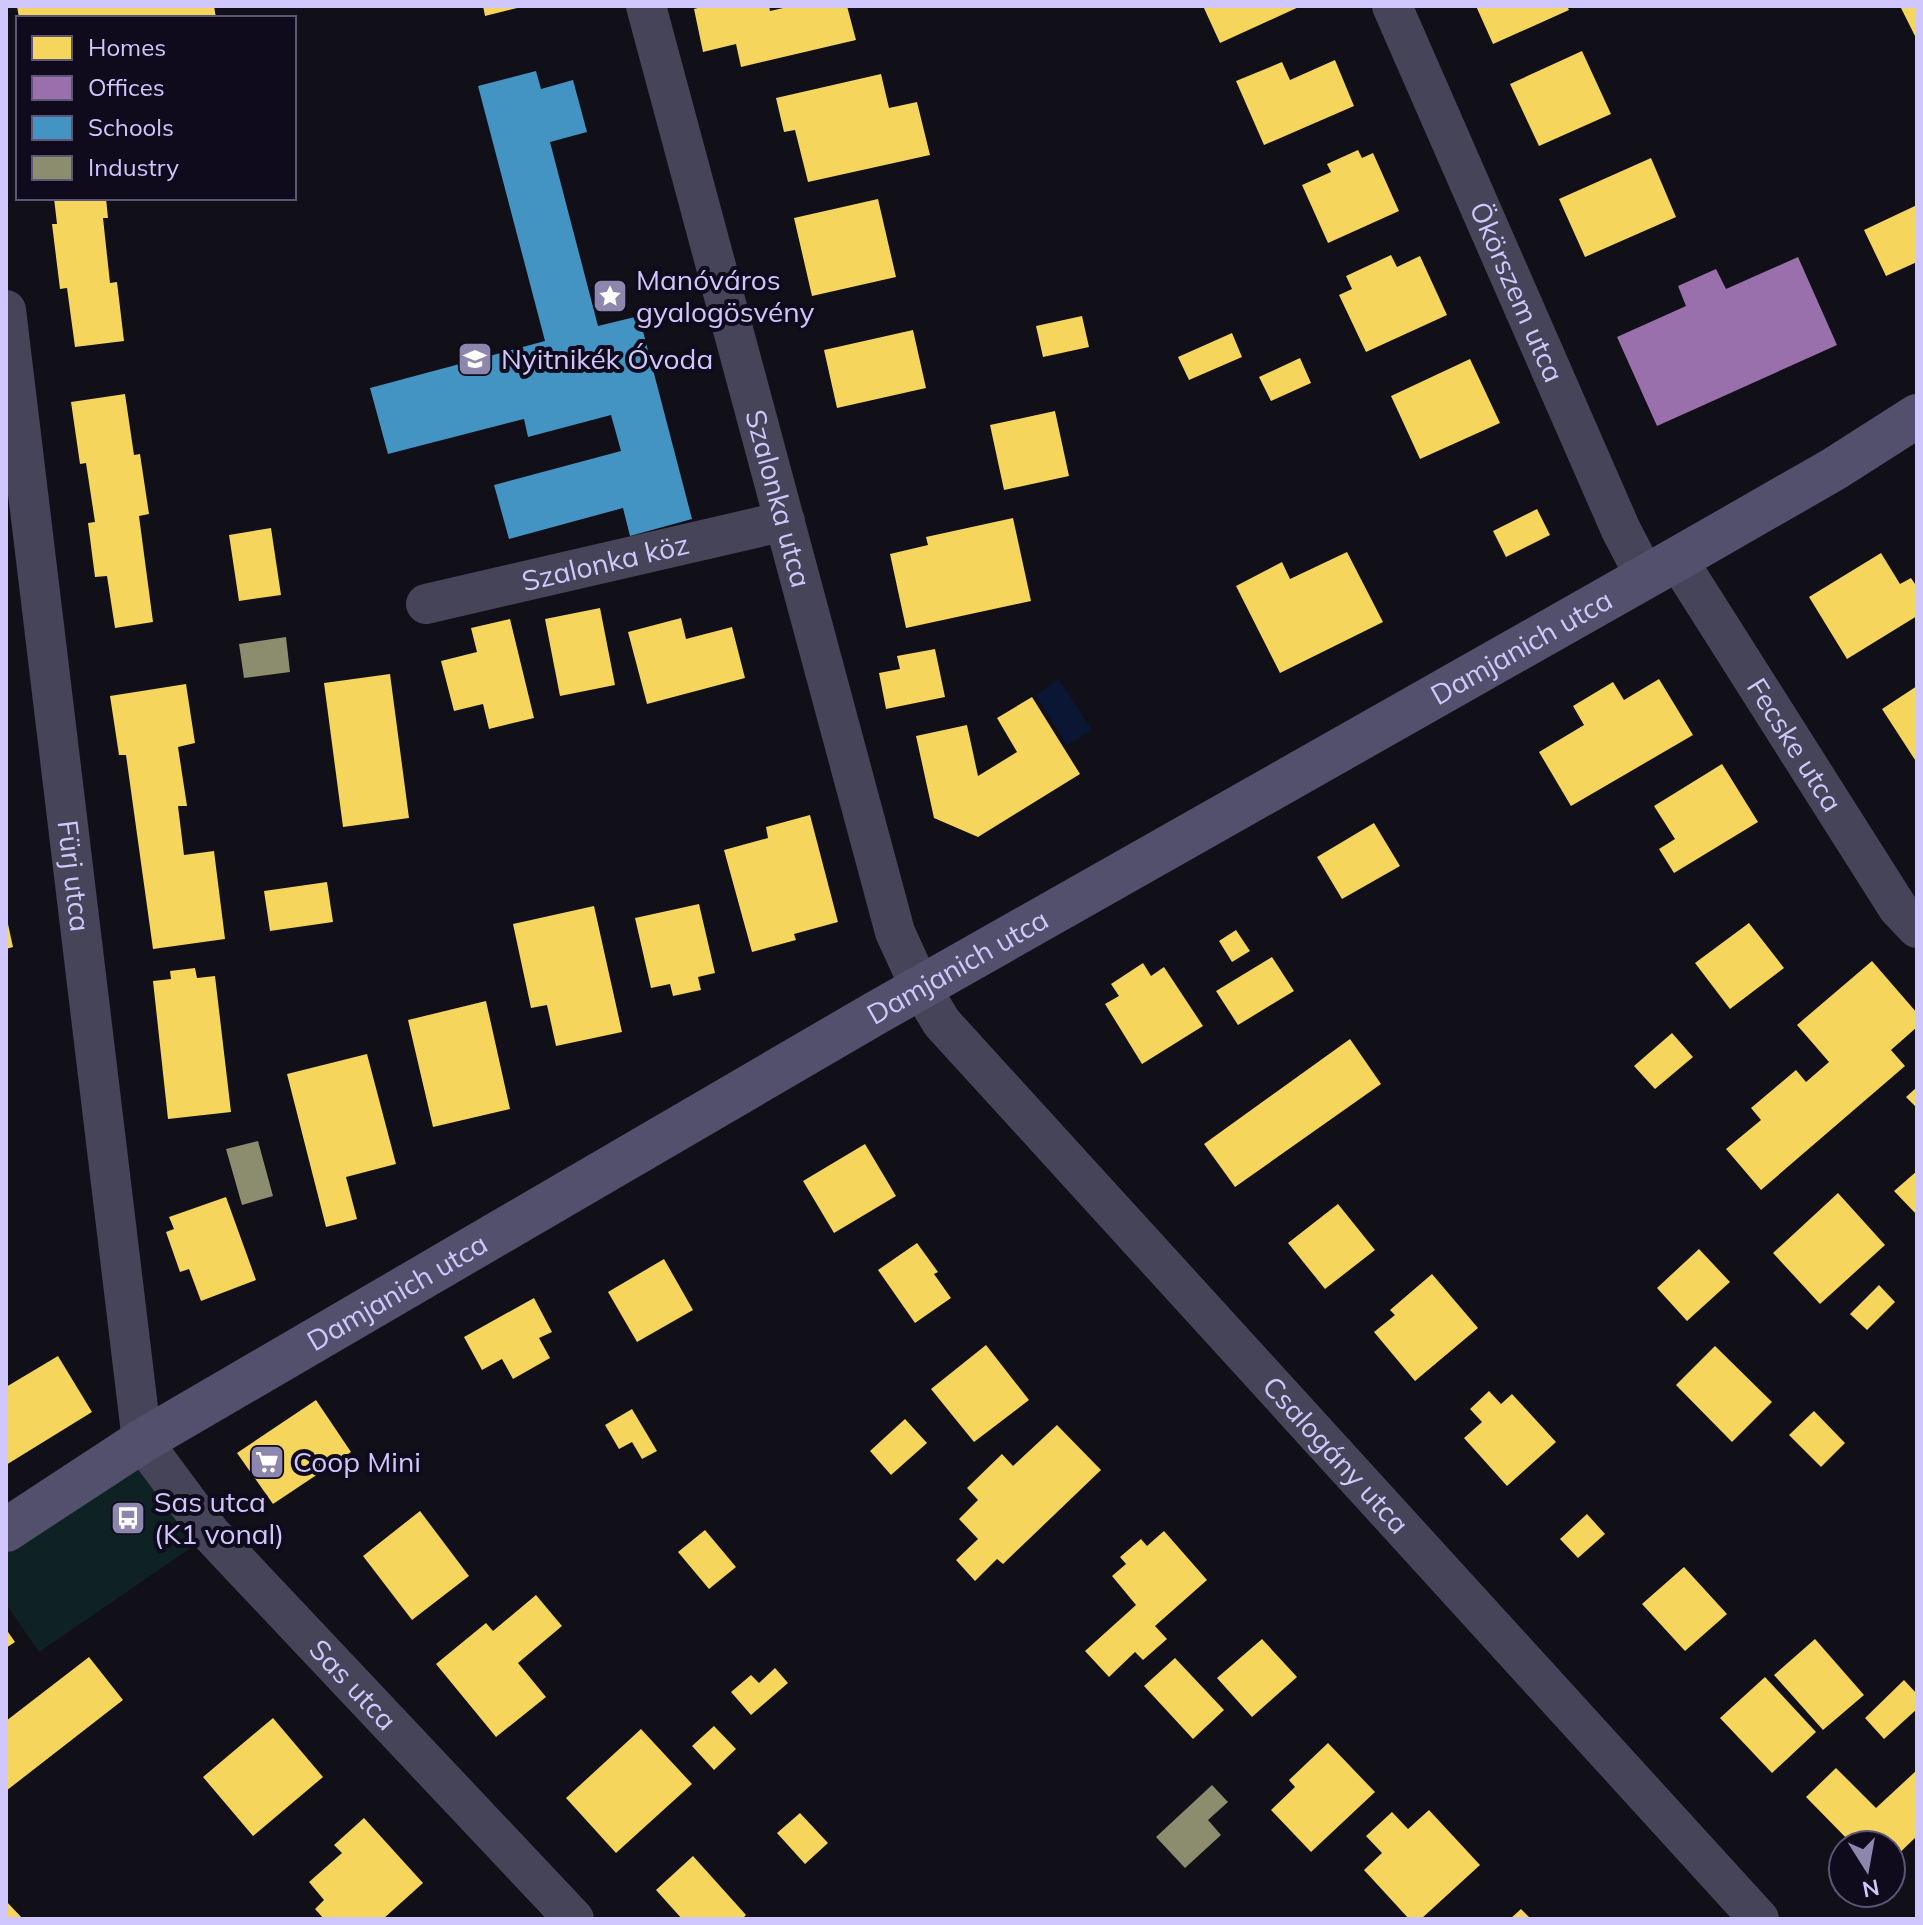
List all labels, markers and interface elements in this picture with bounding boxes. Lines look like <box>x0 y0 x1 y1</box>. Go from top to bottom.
legend <box>16 16 296 200</box>
text: Homes <box>88 32 166 62</box>
text: Offices <box>88 72 165 102</box>
text: Schools <box>88 112 174 142</box>
text: Industry <box>88 152 179 182</box>
street label: Ökörszem utca <box>1463 196 1572 387</box>
place label: Manóváros gyalogösvény <box>636 262 815 329</box>
place icon: Manóváros gyalogösvény <box>591 277 629 315</box>
school or university icon: Nyitnikék Óvoda <box>456 340 494 378</box>
place label: Nyitnikék Óvoda <box>501 341 713 376</box>
street label: Szalonka utca <box>738 406 820 591</box>
street label: Szalonka köz <box>518 526 692 598</box>
street label: Damjanich utca <box>1424 582 1618 712</box>
street label: Fecske utca <box>1740 671 1850 818</box>
street label: Fürj utca <box>50 818 99 934</box>
street label: Damjanich utca <box>860 901 1054 1031</box>
street label: Damjanich utca <box>301 1225 493 1358</box>
street label: Csalogány utca <box>1256 1369 1417 1541</box>
supermarket icon: Coop Mini <box>248 1443 286 1481</box>
place label: Coop Mini <box>293 1444 421 1479</box>
place label: Sas utca (K1 vonal) <box>154 1484 284 1551</box>
bus stop icon: Sas utca (K1 vonal) <box>109 1499 147 1537</box>
street label: Sas utca <box>302 1632 405 1737</box>
north arrow <box>1827 1829 1907 1909</box>
text: N <box>1860 1873 1882 1904</box>

